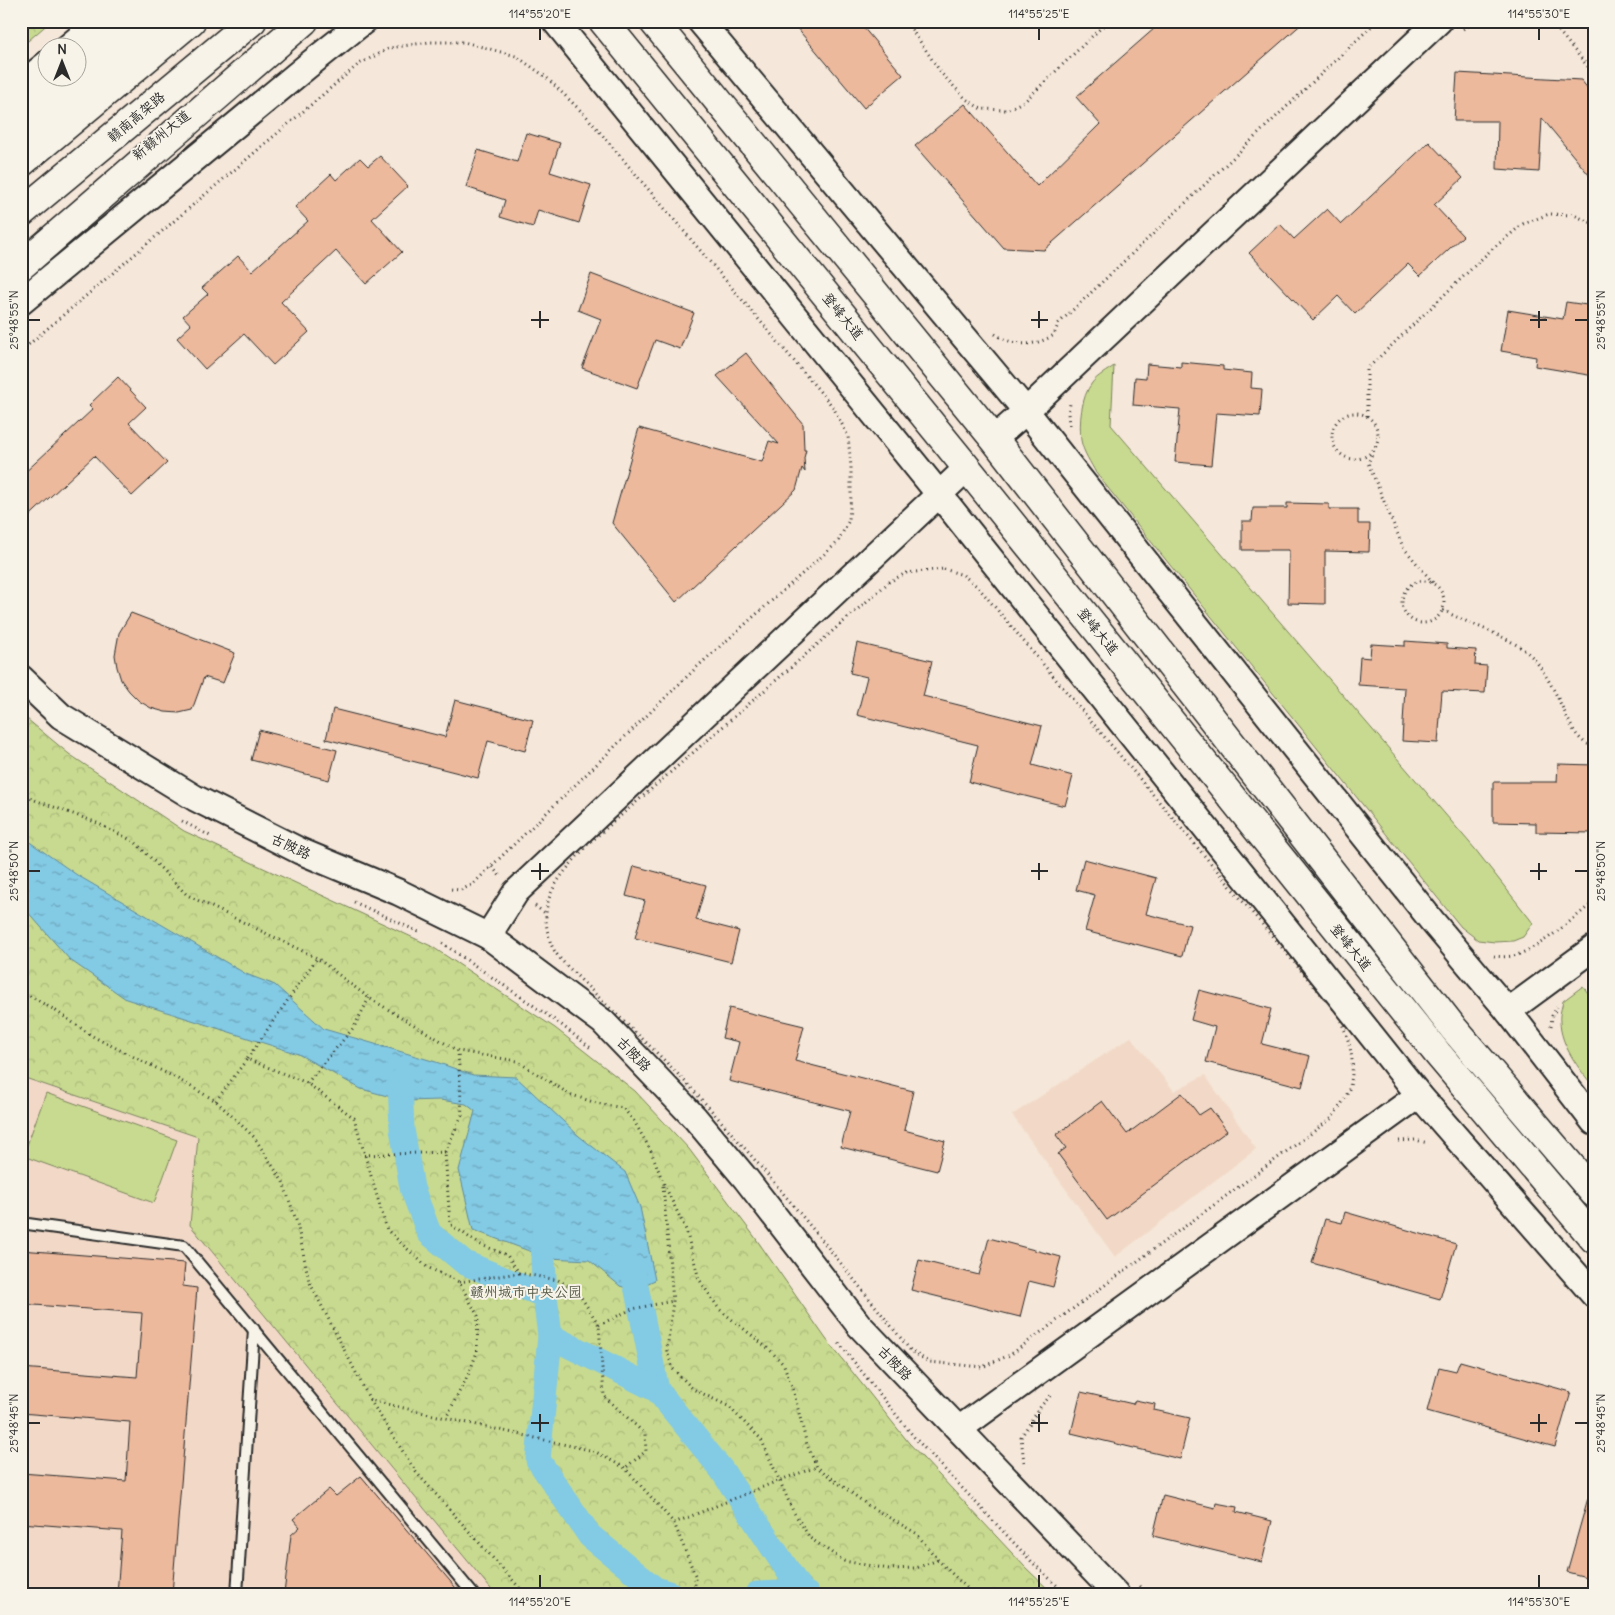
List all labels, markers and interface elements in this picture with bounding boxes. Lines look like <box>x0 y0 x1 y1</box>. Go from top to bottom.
text: 114°55'20"E <box>509 6 571 21</box>
text: 114°55'25"E <box>1008 6 1070 21</box>
text: 114°55'30"E <box>1508 6 1570 21</box>
north arrow <box>38 38 88 88</box>
text: N <box>57 40 67 58</box>
street label: 赣南高架路 <box>103 88 169 146</box>
street label: 新赣州大道 <box>128 106 194 164</box>
street label: 登峰大道 <box>818 289 868 343</box>
text: 25°48'55"N <box>6 290 21 350</box>
text: 25°48'55"N <box>1593 290 1608 350</box>
street label: 登峰大道 <box>1073 604 1123 658</box>
street label: 古陂路 <box>268 829 314 863</box>
text: 25°48'50"N <box>6 841 21 901</box>
text: 25°48'50"N <box>1593 841 1608 901</box>
street label: 登峰大道 <box>1326 920 1376 974</box>
street label: 古陂路 <box>613 1033 655 1075</box>
park label: 赣州城市中央公园 <box>470 1283 582 1301</box>
street label: 古陂路 <box>874 1342 916 1384</box>
text: 25°48'45"N <box>6 1393 21 1453</box>
text: 25°48'45"N <box>1593 1393 1608 1453</box>
text: 114°55'20"E <box>509 1594 571 1609</box>
text: 114°55'25"E <box>1008 1594 1070 1609</box>
text: 114°55'30"E <box>1508 1594 1570 1609</box>

